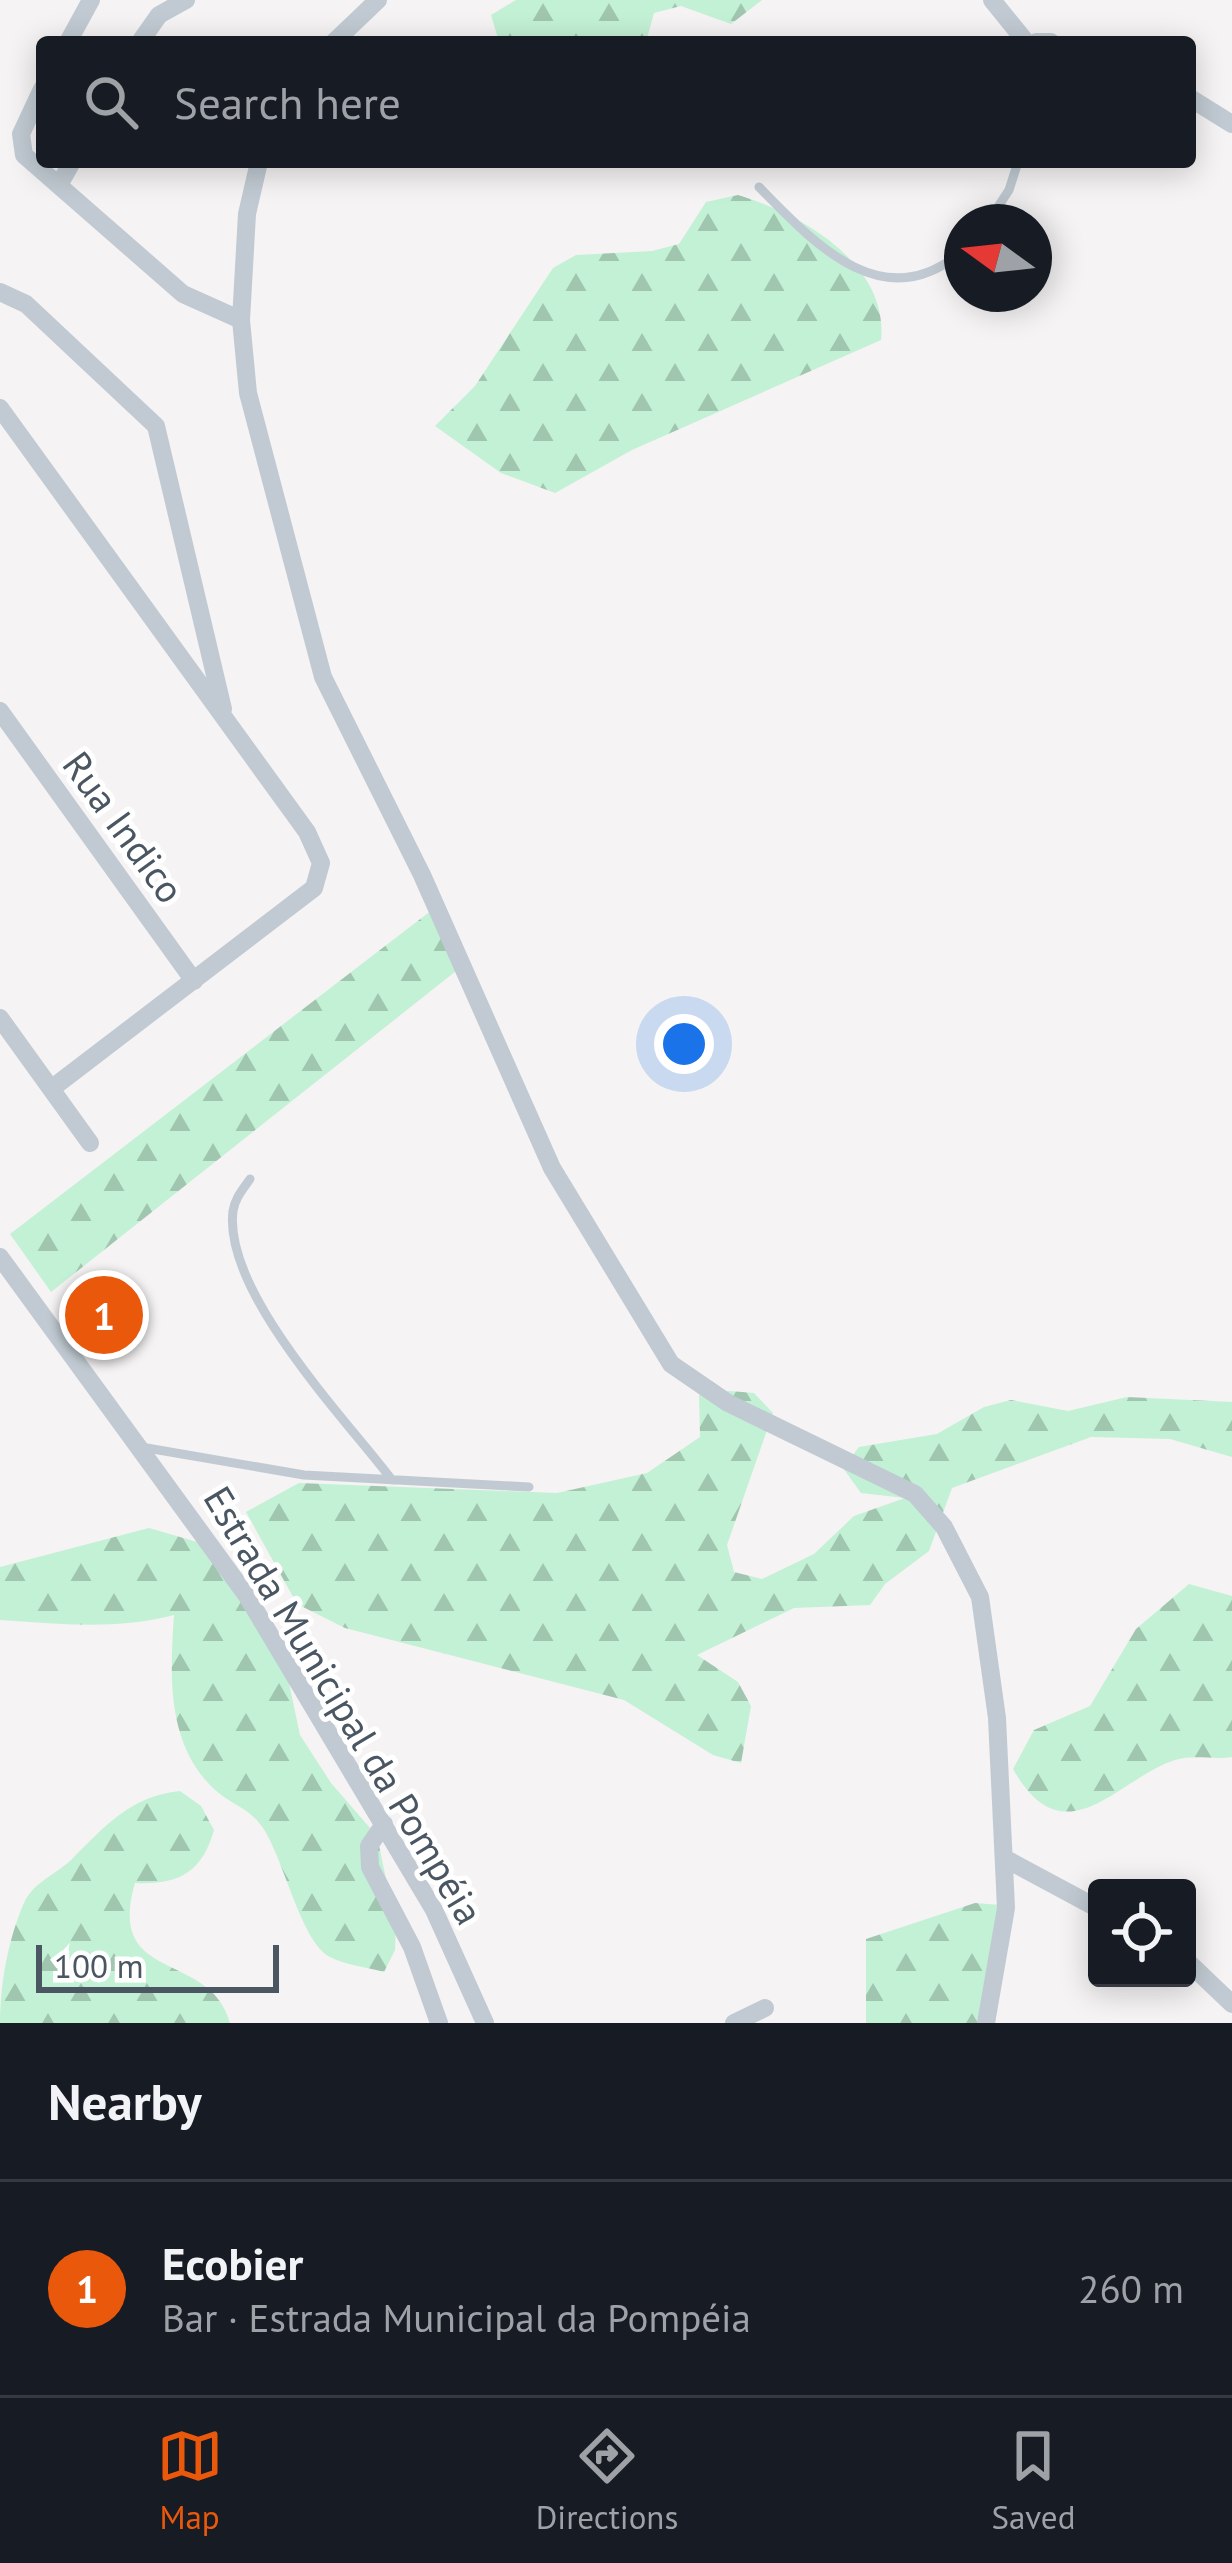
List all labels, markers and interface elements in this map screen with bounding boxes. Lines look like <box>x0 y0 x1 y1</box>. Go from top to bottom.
search box <box>36 36 1196 168</box>
icon: search <box>78 69 144 135</box>
text: Search here <box>174 73 401 131</box>
north arrow <box>944 204 1052 312</box>
street label: Rua Indico <box>52 741 196 913</box>
your location <box>654 1014 714 1074</box>
pin: 1 <box>65 1270 143 1360</box>
street label: Estrada Municipal da Pompéia <box>193 1477 495 1933</box>
map controls <box>1088 1879 1196 1987</box>
button: locate <box>1088 1879 1196 1987</box>
scale bar <box>36 1939 279 1992</box>
text: 100 m <box>54 1944 144 1987</box>
text: Nearby <box>48 2068 202 2134</box>
text: Ecobier <box>162 2234 303 2292</box>
text: 1 <box>76 2263 98 2314</box>
text: 260 m <box>1078 2263 1184 2314</box>
text: Bar · Estrada Municipal da Pompéia <box>162 2292 751 2343</box>
tab: Map <box>157 2423 223 2538</box>
tab: Directions <box>536 2423 678 2538</box>
tab: Saved <box>991 2423 1075 2538</box>

